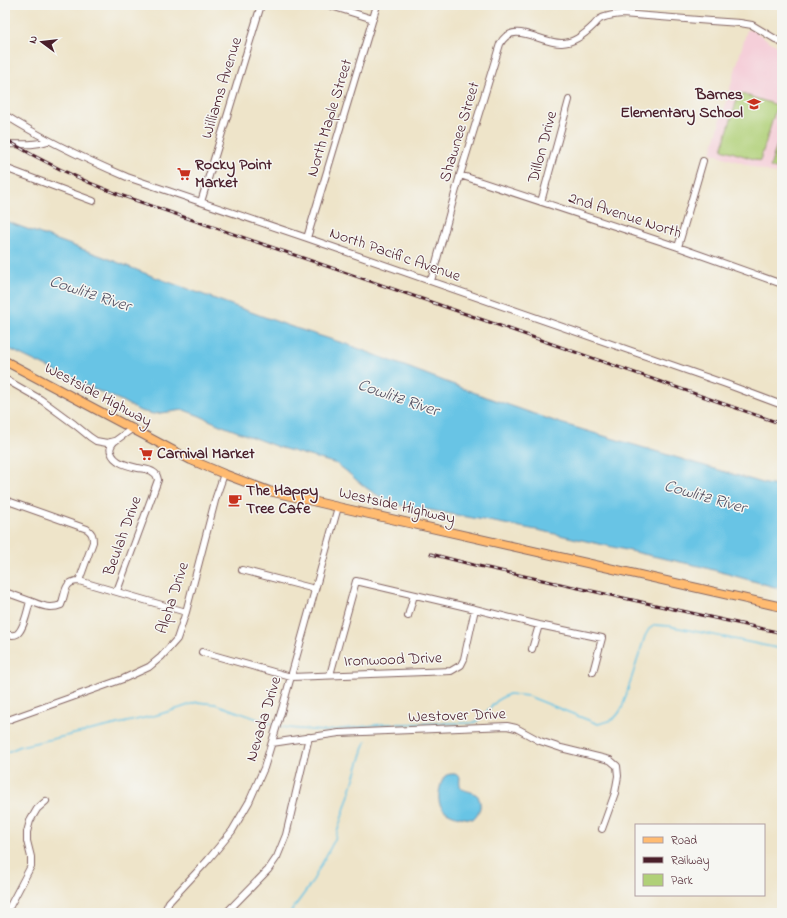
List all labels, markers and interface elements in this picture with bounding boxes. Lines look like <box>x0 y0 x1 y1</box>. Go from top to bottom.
north arrow <box>22 22 62 62</box>
street label: Williams Avenue <box>195 33 249 142</box>
text: N <box>25 34 42 45</box>
street label: North Maple Street <box>301 56 359 180</box>
street label: Shawnee Street <box>433 78 487 185</box>
place label: Barnes Elementary School <box>620 83 743 126</box>
school or university icon: Barnes Elementary School <box>746 96 762 112</box>
street label: Dillon Drive <box>522 108 564 187</box>
place label: Rocky Point Market <box>194 153 273 195</box>
supermarket icon: Rocky Point Market <box>176 166 192 182</box>
street label: 2nd Avenue North <box>565 186 685 246</box>
street label: North Pacific Avenue <box>326 221 465 289</box>
water label: Cowlitz River <box>46 269 137 320</box>
street label: Westside Highway <box>40 357 156 433</box>
water label: Cowlitz River <box>354 372 445 424</box>
place label: Carnival Market <box>157 442 255 466</box>
supermarket icon: Carnival Market <box>138 446 154 462</box>
water label: Cowlitz River <box>661 473 752 521</box>
place label: The Happy Tree Cafe <box>246 479 318 521</box>
street label: Westside Highway <box>337 481 458 531</box>
street label: Beulah Drive <box>97 492 149 580</box>
cafe icon: The Happy Tree Cafe <box>227 492 243 508</box>
street label: Alpha Drive <box>150 558 196 637</box>
street label: Ironwood Drive <box>343 646 443 674</box>
street label: Nevada Drive <box>240 673 289 765</box>
street label: Westover Drive <box>408 702 507 730</box>
legend <box>635 824 765 896</box>
text: Road <box>671 832 697 850</box>
text: Railway <box>671 852 710 871</box>
text: Park <box>671 872 693 890</box>

